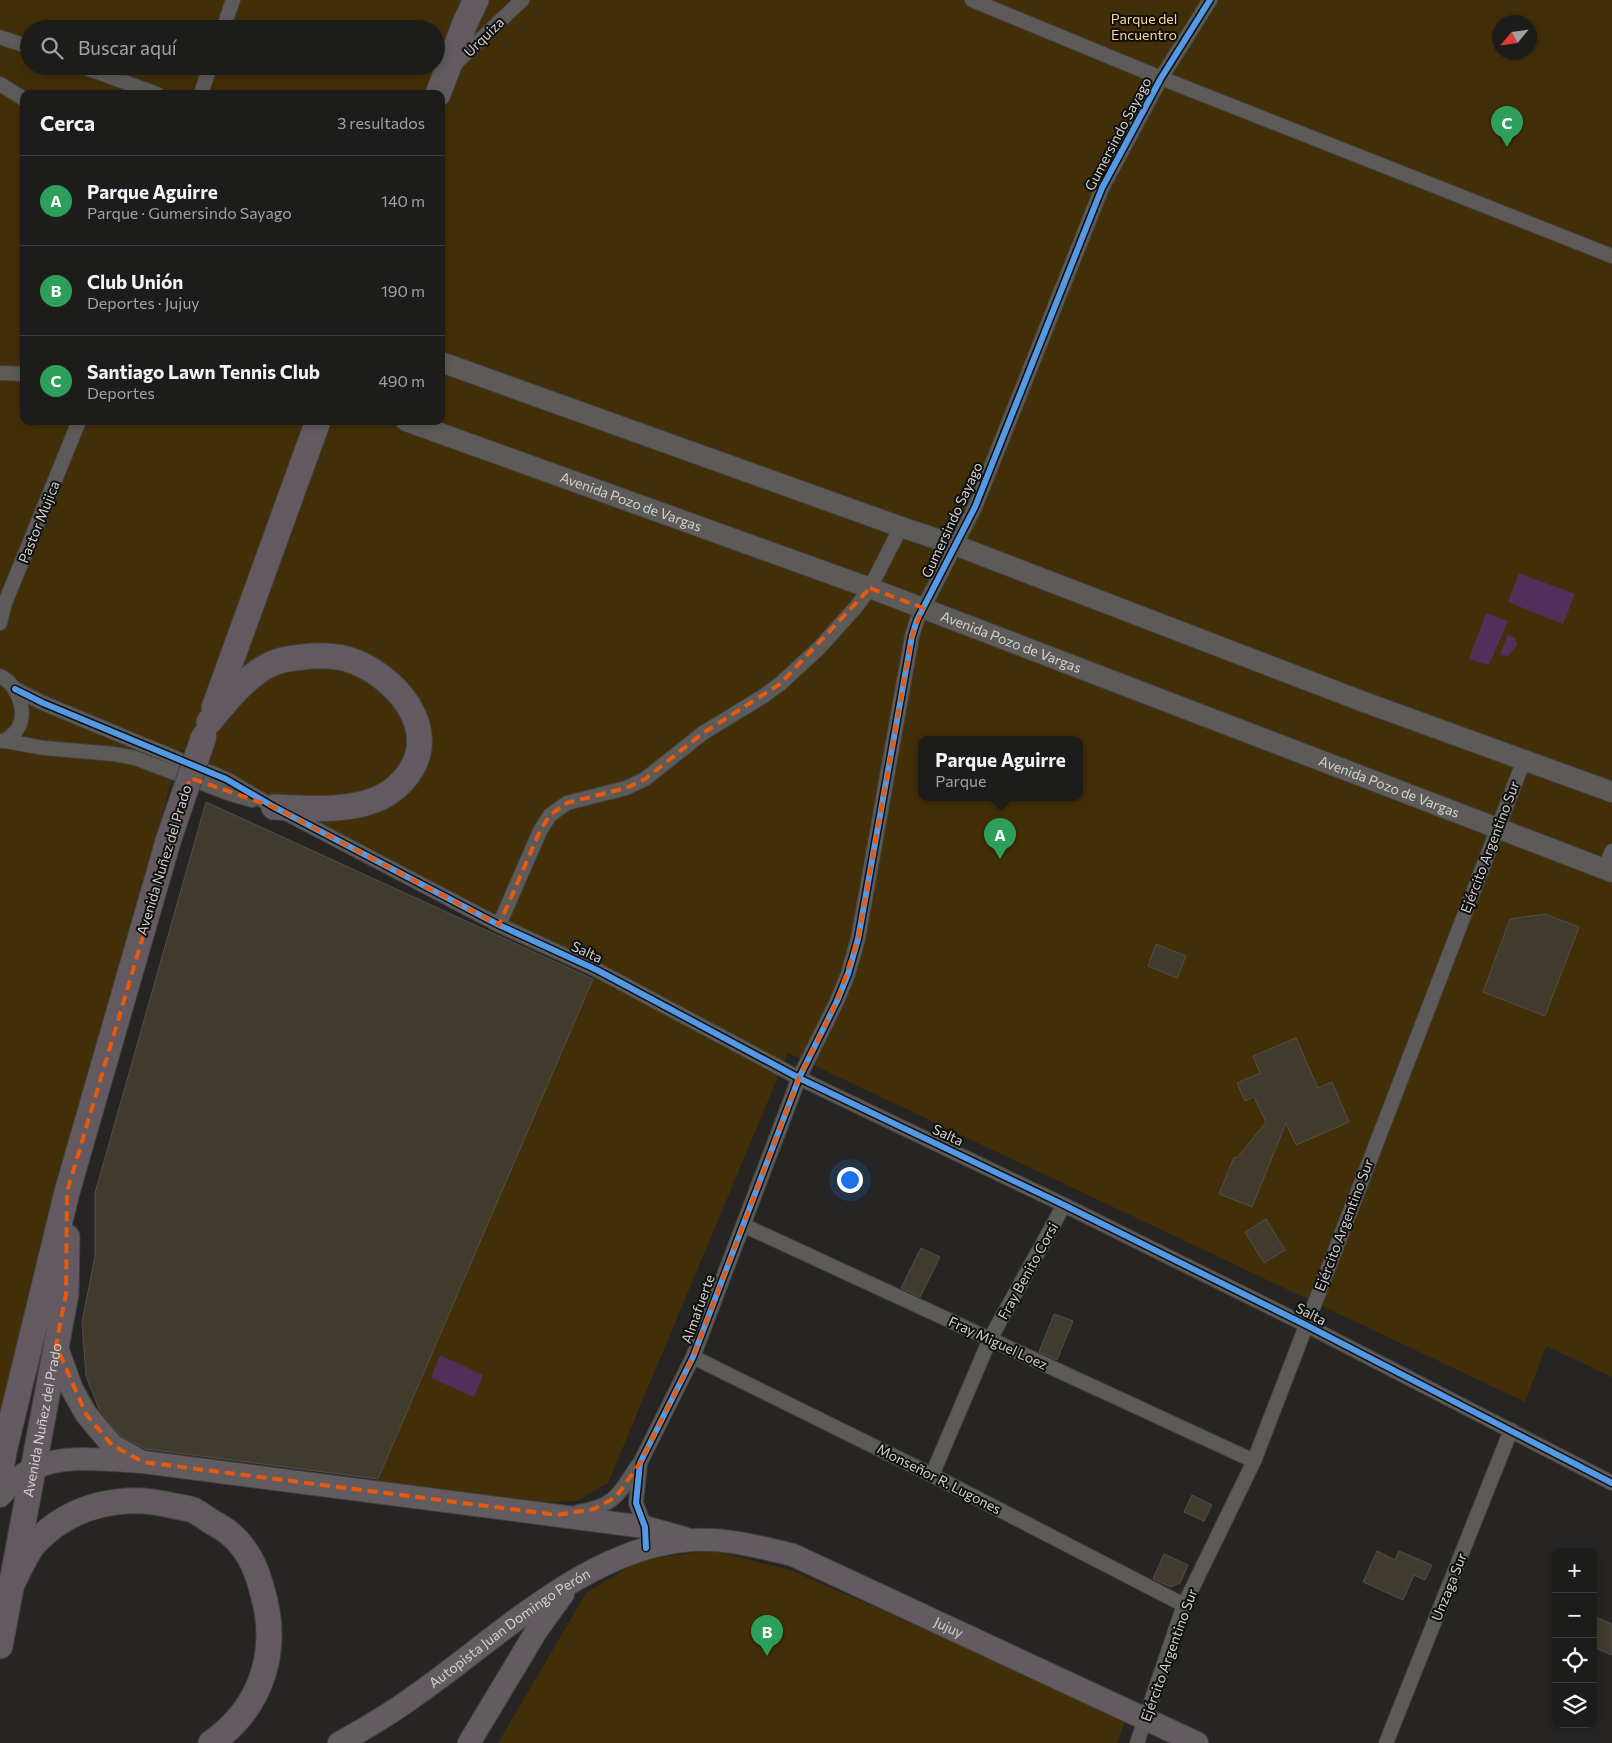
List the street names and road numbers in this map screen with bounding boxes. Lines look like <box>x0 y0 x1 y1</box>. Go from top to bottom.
street label: Urquiza <box>460 13 507 60</box>
street label: Gumersindo Sayago <box>1081 74 1155 193</box>
street label: Gumersindo Sayago <box>917 459 986 580</box>
street label: Avenida Pozo de Vargas <box>558 468 704 535</box>
street label: Pastor Mujica <box>14 478 63 565</box>
street label: Avenida Pozo de Vargas <box>938 607 1084 676</box>
street label: Avenida Pozo de Vargas <box>1317 752 1462 821</box>
street label: Ejército Argentino Sur <box>1457 778 1523 915</box>
street label: Avenida Nuñez del Prado <box>133 783 194 937</box>
street label: Salta <box>569 937 605 966</box>
street label: Salta <box>930 1120 966 1149</box>
street label: Ejército Argentino Sur <box>1311 1156 1377 1293</box>
street label: Fray Benito Corsi <box>994 1219 1061 1322</box>
street label: Almafuerte <box>677 1272 718 1346</box>
street label: Salta <box>1293 1299 1329 1328</box>
street label: Fray Miguel Loez <box>946 1312 1050 1373</box>
street label: Avenida Nuñez del Prado <box>19 1341 65 1498</box>
street label: Monseñor R. Lugones <box>874 1440 1004 1517</box>
street label: Unzaga Sur <box>1427 1550 1470 1623</box>
street label: Autopista Juan Domingo Perón <box>425 1564 593 1691</box>
street label: Ejército Argentino Sur <box>1137 1586 1201 1723</box>
street label: Jujuy <box>931 1613 966 1641</box>

